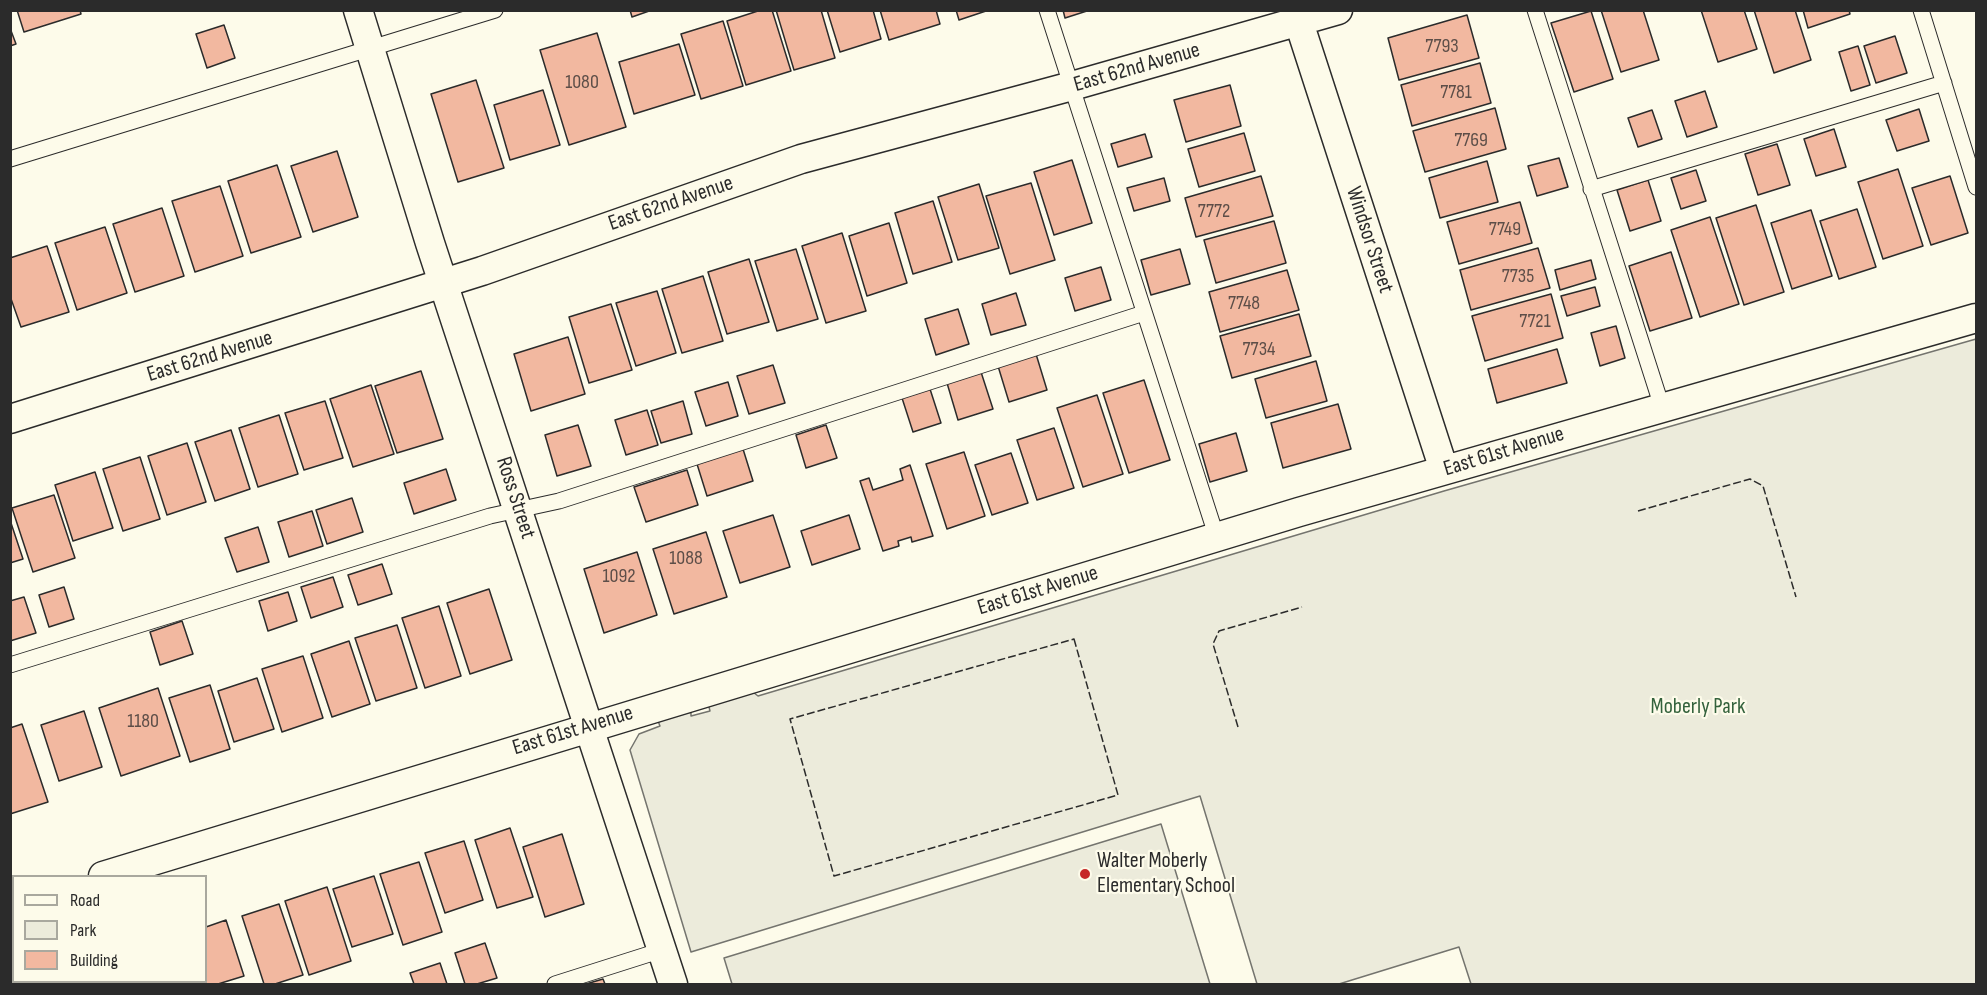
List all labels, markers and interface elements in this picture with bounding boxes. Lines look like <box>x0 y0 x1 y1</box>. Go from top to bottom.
house number: 7793 <box>1425 35 1459 59</box>
street label: East 62nd Avenue <box>1071 37 1203 99</box>
house number: 1080 <box>565 71 599 95</box>
house number: 7781 <box>1440 81 1472 105</box>
house number: 7769 <box>1454 129 1488 153</box>
street label: East 62nd Avenue <box>605 170 737 238</box>
street label: Windsor Street <box>1339 183 1399 297</box>
house number: 7772 <box>1198 200 1230 224</box>
house number: 7749 <box>1489 218 1521 242</box>
house number: 7735 <box>1502 265 1534 289</box>
house number: 7748 <box>1228 292 1260 316</box>
house number: 7721 <box>1519 310 1551 334</box>
street label: East 62nd Avenue <box>144 325 276 389</box>
house number: 7734 <box>1243 338 1275 362</box>
street label: East 61st Avenue <box>1441 421 1567 483</box>
street label: Ross Street <box>489 454 541 542</box>
house number: 1088 <box>669 547 703 571</box>
street label: East 61st Avenue <box>975 560 1101 622</box>
house number: 1092 <box>602 565 636 589</box>
park label: Moberly Park <box>1651 694 1745 720</box>
street label: East 61st Avenue <box>510 700 636 762</box>
house number: 1180 <box>127 710 159 734</box>
place label: Walter Moberly Elementary School <box>1097 848 1235 900</box>
marker: Walter Moberly Elementary School <box>1078 867 1092 881</box>
legend <box>12 875 207 983</box>
text: Road <box>70 890 100 911</box>
text: Park <box>70 920 96 941</box>
text: Building <box>70 950 118 971</box>

